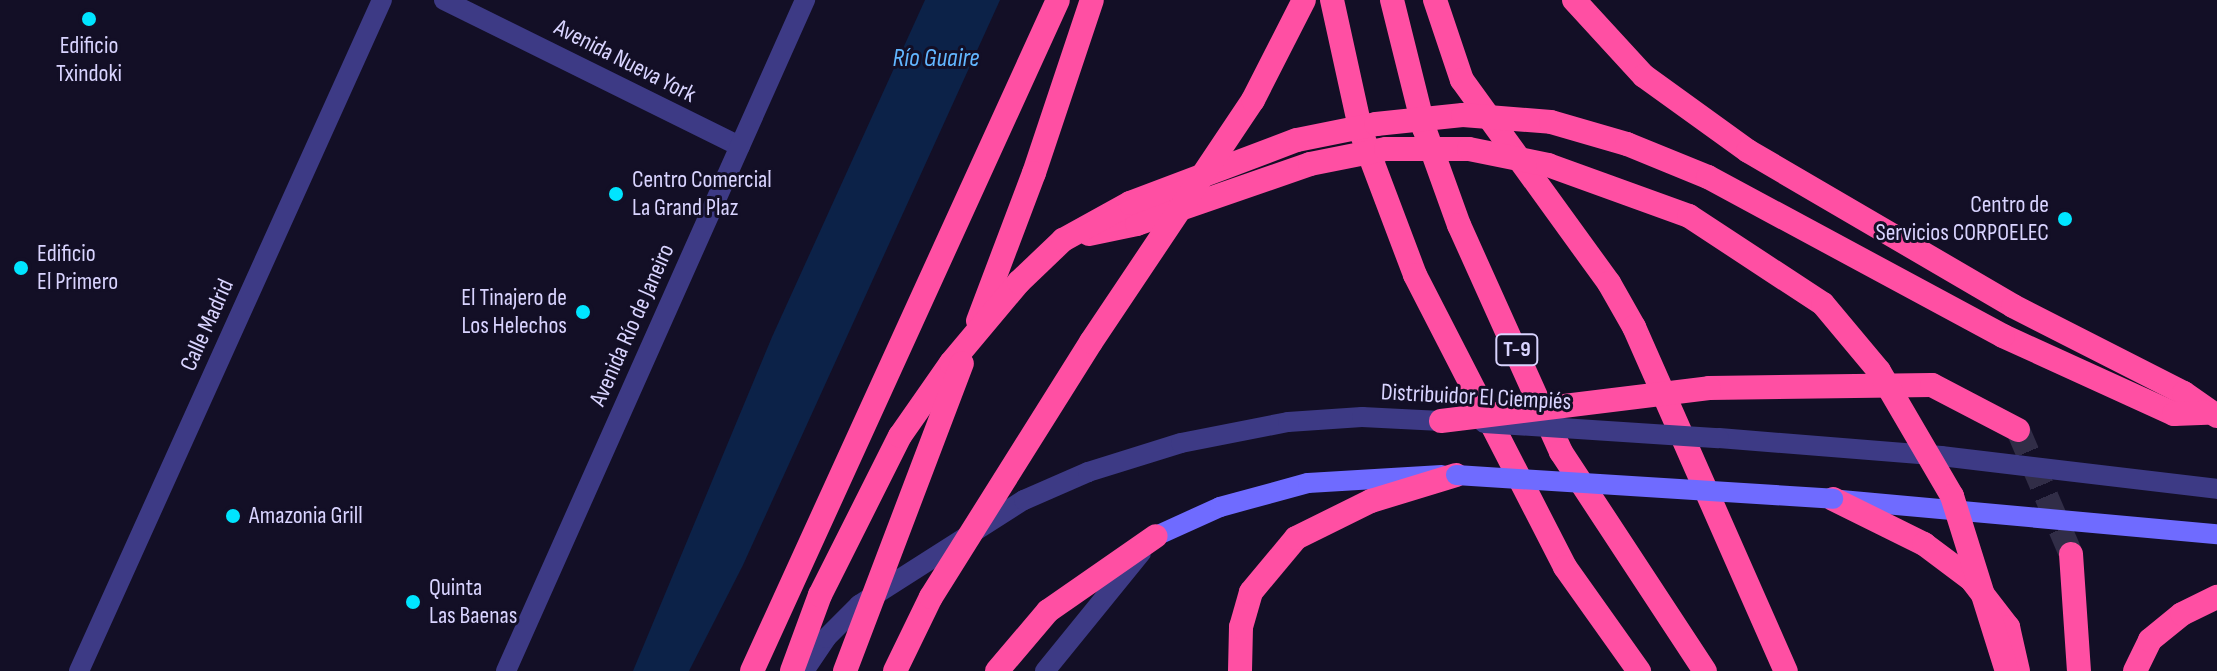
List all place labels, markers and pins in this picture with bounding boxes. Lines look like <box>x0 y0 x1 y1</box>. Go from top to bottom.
marker: Edificio Txindoki <box>80 10 98 28</box>
place label: Edificio Txindoki <box>56 32 122 88</box>
place label: Centro Comercial La Grand Plaz <box>632 166 772 222</box>
marker: Centro Comercial La Grand Plaz <box>607 185 625 203</box>
place label: Centro de Servicios CORPOELEC <box>1875 191 2049 247</box>
marker: Centro de Servicios CORPOELEC <box>2056 210 2074 228</box>
place label: Edificio El Primero <box>37 240 118 296</box>
marker: Edificio El Primero <box>12 259 30 277</box>
place label: El Tinajero de Los Helechos <box>461 284 567 340</box>
marker: El Tinajero de Los Helechos <box>574 303 592 321</box>
place label: Amazonia Grill <box>249 502 363 530</box>
marker: Amazonia Grill <box>224 507 242 525</box>
place label: Quinta Las Baenas <box>429 574 517 630</box>
marker: Quinta Las Baenas <box>404 593 422 611</box>

